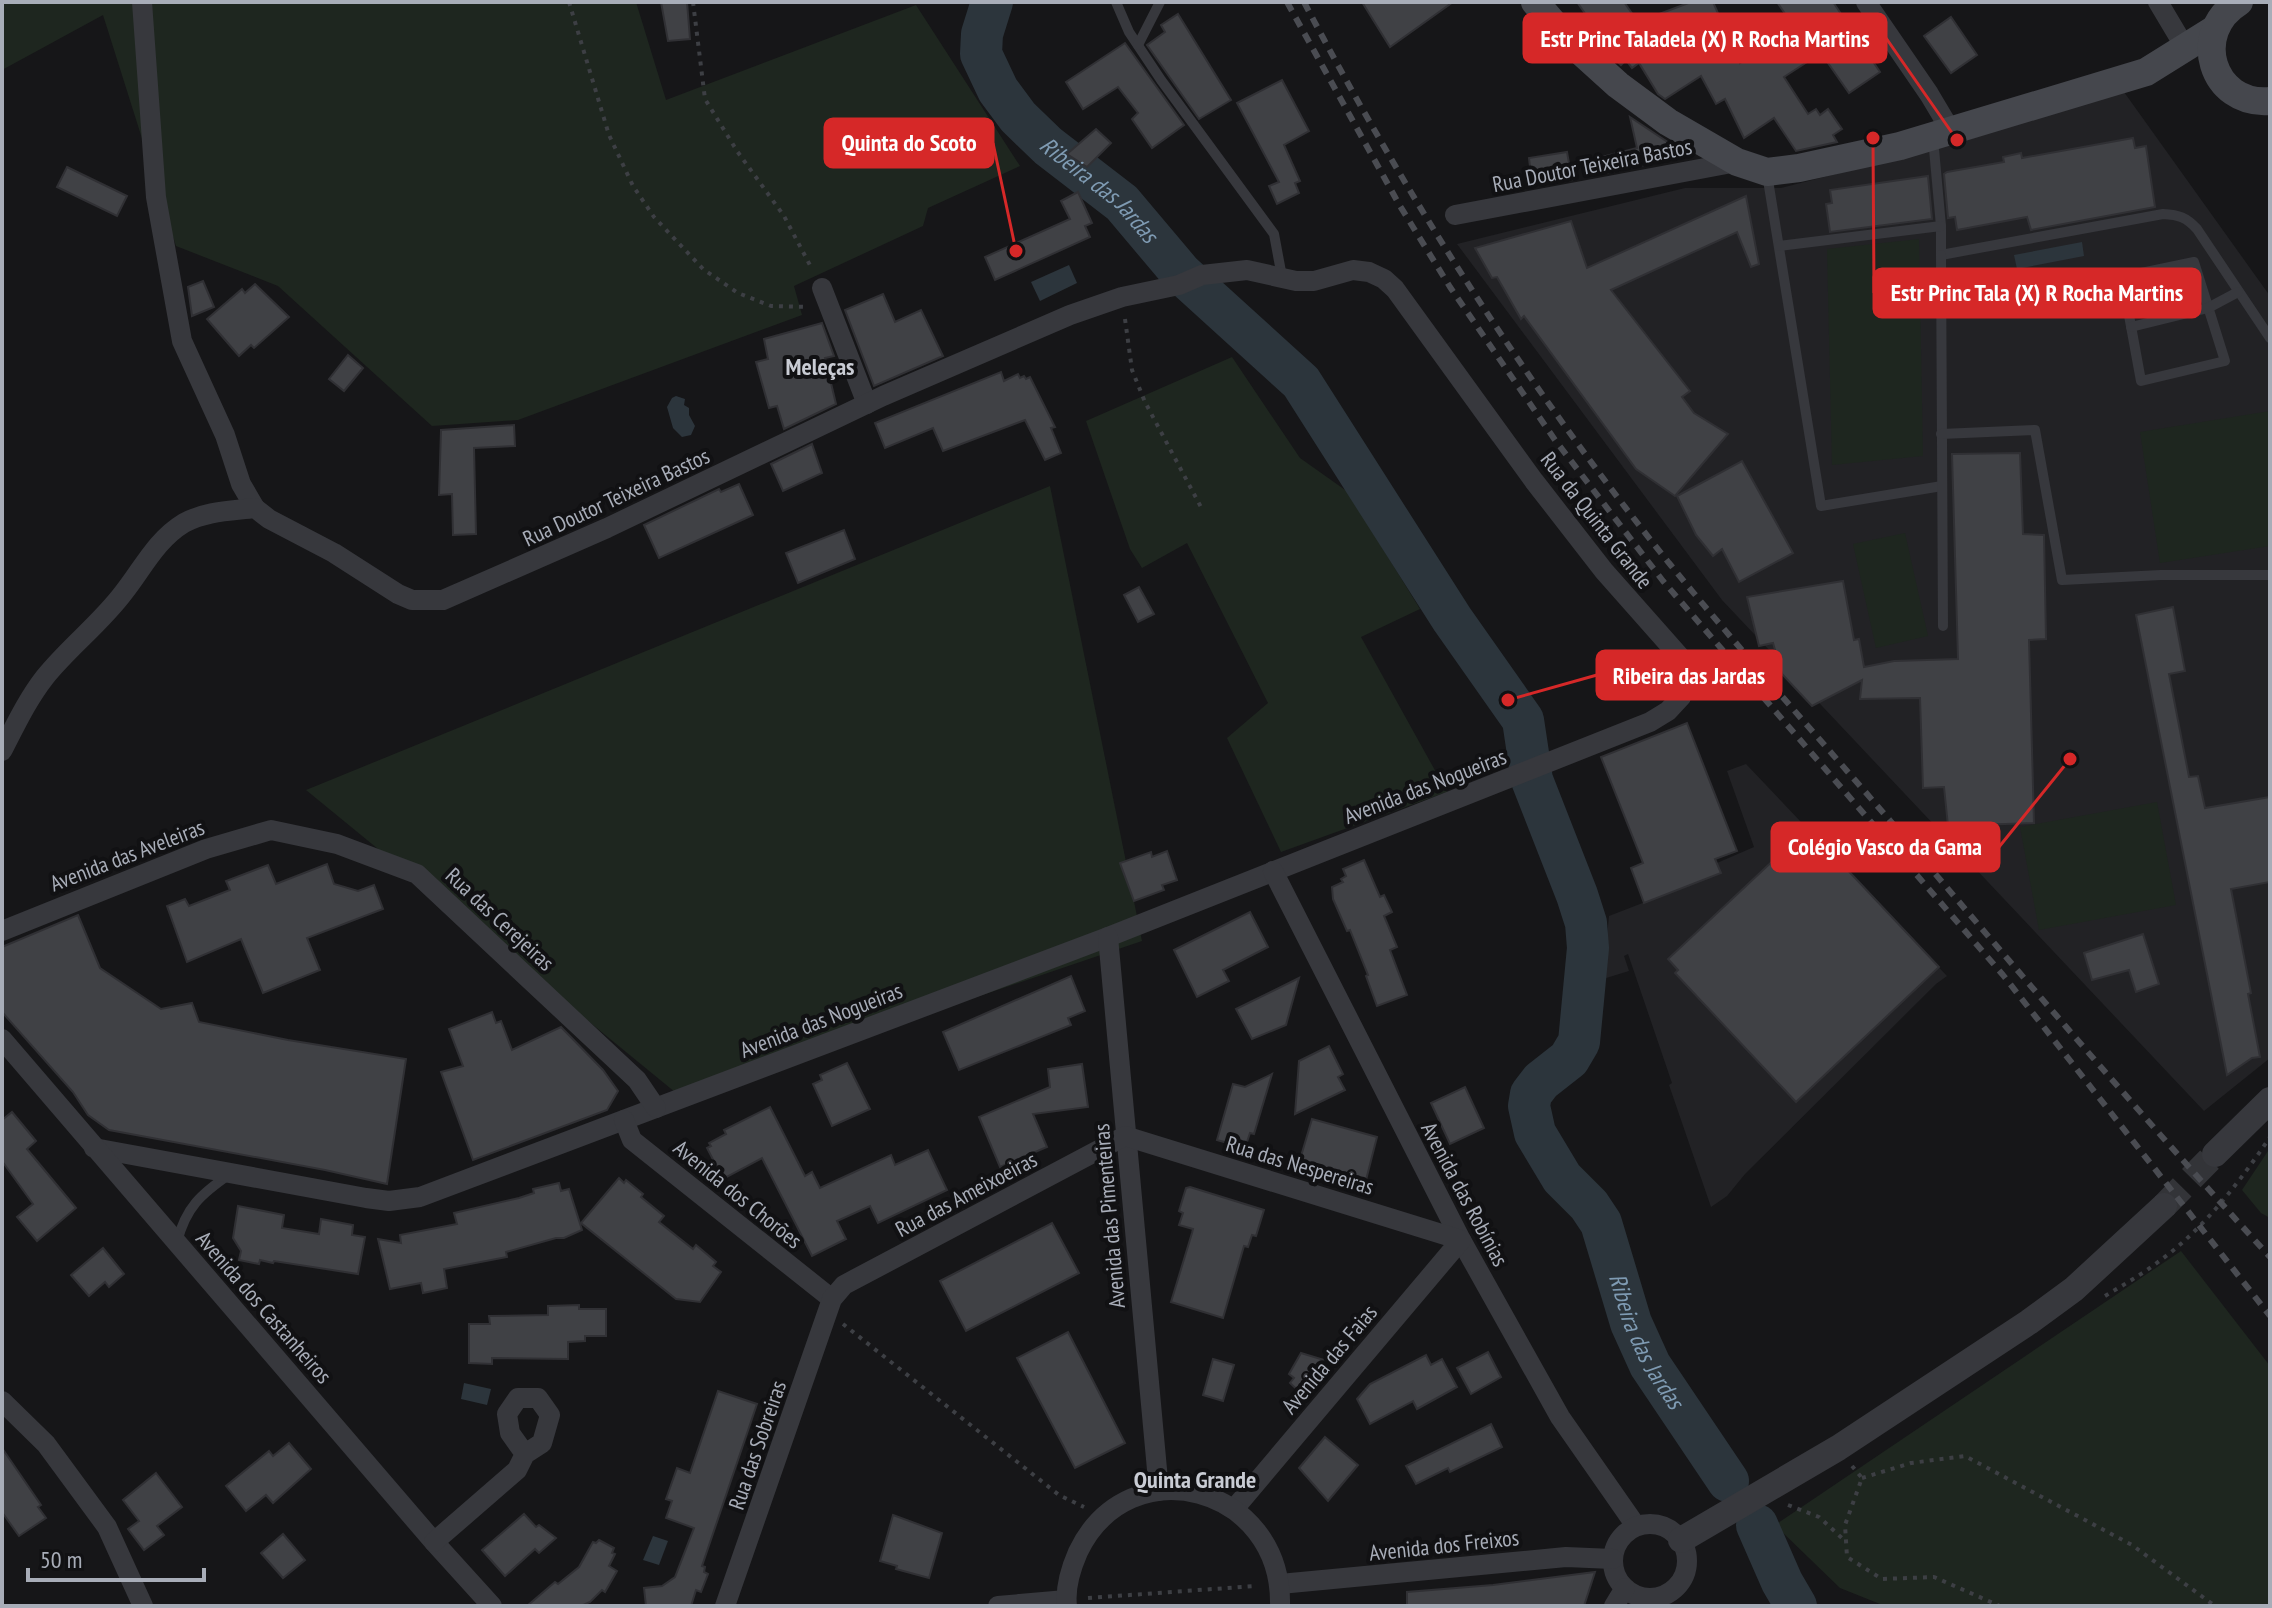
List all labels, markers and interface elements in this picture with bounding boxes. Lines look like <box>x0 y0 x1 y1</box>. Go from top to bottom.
callout: Estr Princ Taladela (X) R Rocha Martins <box>1524 14 1886 62</box>
text: Estr Princ Taladela (X) R Rocha Martins <box>1540 23 1870 54</box>
callout: Quinta do Scoto <box>825 119 993 167</box>
text: Quinta do Scoto <box>841 127 977 158</box>
water label: Ribeira das Jardas <box>1033 130 1167 251</box>
street label: Rua Doutor Teixeira Bastos <box>1490 132 1694 198</box>
callout: Estr Princ Tala (X) R Rocha Martins <box>1874 269 2200 317</box>
text: Estr Princ Tala (X) R Rocha Martins <box>1891 277 2183 308</box>
district label: Meleças <box>785 351 855 382</box>
street label: Rua Doutor Teixeira Bastos <box>518 442 714 552</box>
street label: Rua da Quinta Grande <box>1535 446 1659 594</box>
callout: Ribeira das Jardas <box>1597 651 1781 699</box>
text: Ribeira das Jardas <box>1613 660 1765 691</box>
street label: Avenida das Nogueiras <box>1340 742 1510 830</box>
street label: Avenida das Aveleiras <box>46 813 208 897</box>
callout: Colégio Vasco da Gama <box>1772 823 1999 871</box>
text: Colégio Vasco da Gama <box>1788 831 1982 862</box>
street label: Rua das Cerejeiras <box>440 862 560 976</box>
street label: Avenida das Nogueiras <box>736 976 906 1064</box>
street label: Avenida das Robínias <box>1415 1117 1515 1271</box>
street label: Avenida das Pimenteiras <box>1087 1123 1131 1309</box>
street label: Rua das Nespereiras <box>1223 1129 1377 1201</box>
street label: Avenida dos Chorões <box>668 1134 808 1254</box>
street label: Rua das Ameixoeiras <box>890 1145 1042 1243</box>
street label: Avenida dos Castanheiros <box>190 1225 338 1389</box>
water label: Ribeira das Jardas <box>1602 1270 1693 1417</box>
street label: Avenida das Faias <box>1275 1299 1383 1419</box>
street label: Rua das Sobreiras <box>722 1377 792 1513</box>
district label: Quinta Grande <box>1134 1464 1256 1495</box>
street label: Avenida dos Freixos <box>1368 1523 1520 1567</box>
scale bar <box>28 1532 204 1582</box>
text: 50 m <box>40 1544 82 1575</box>

